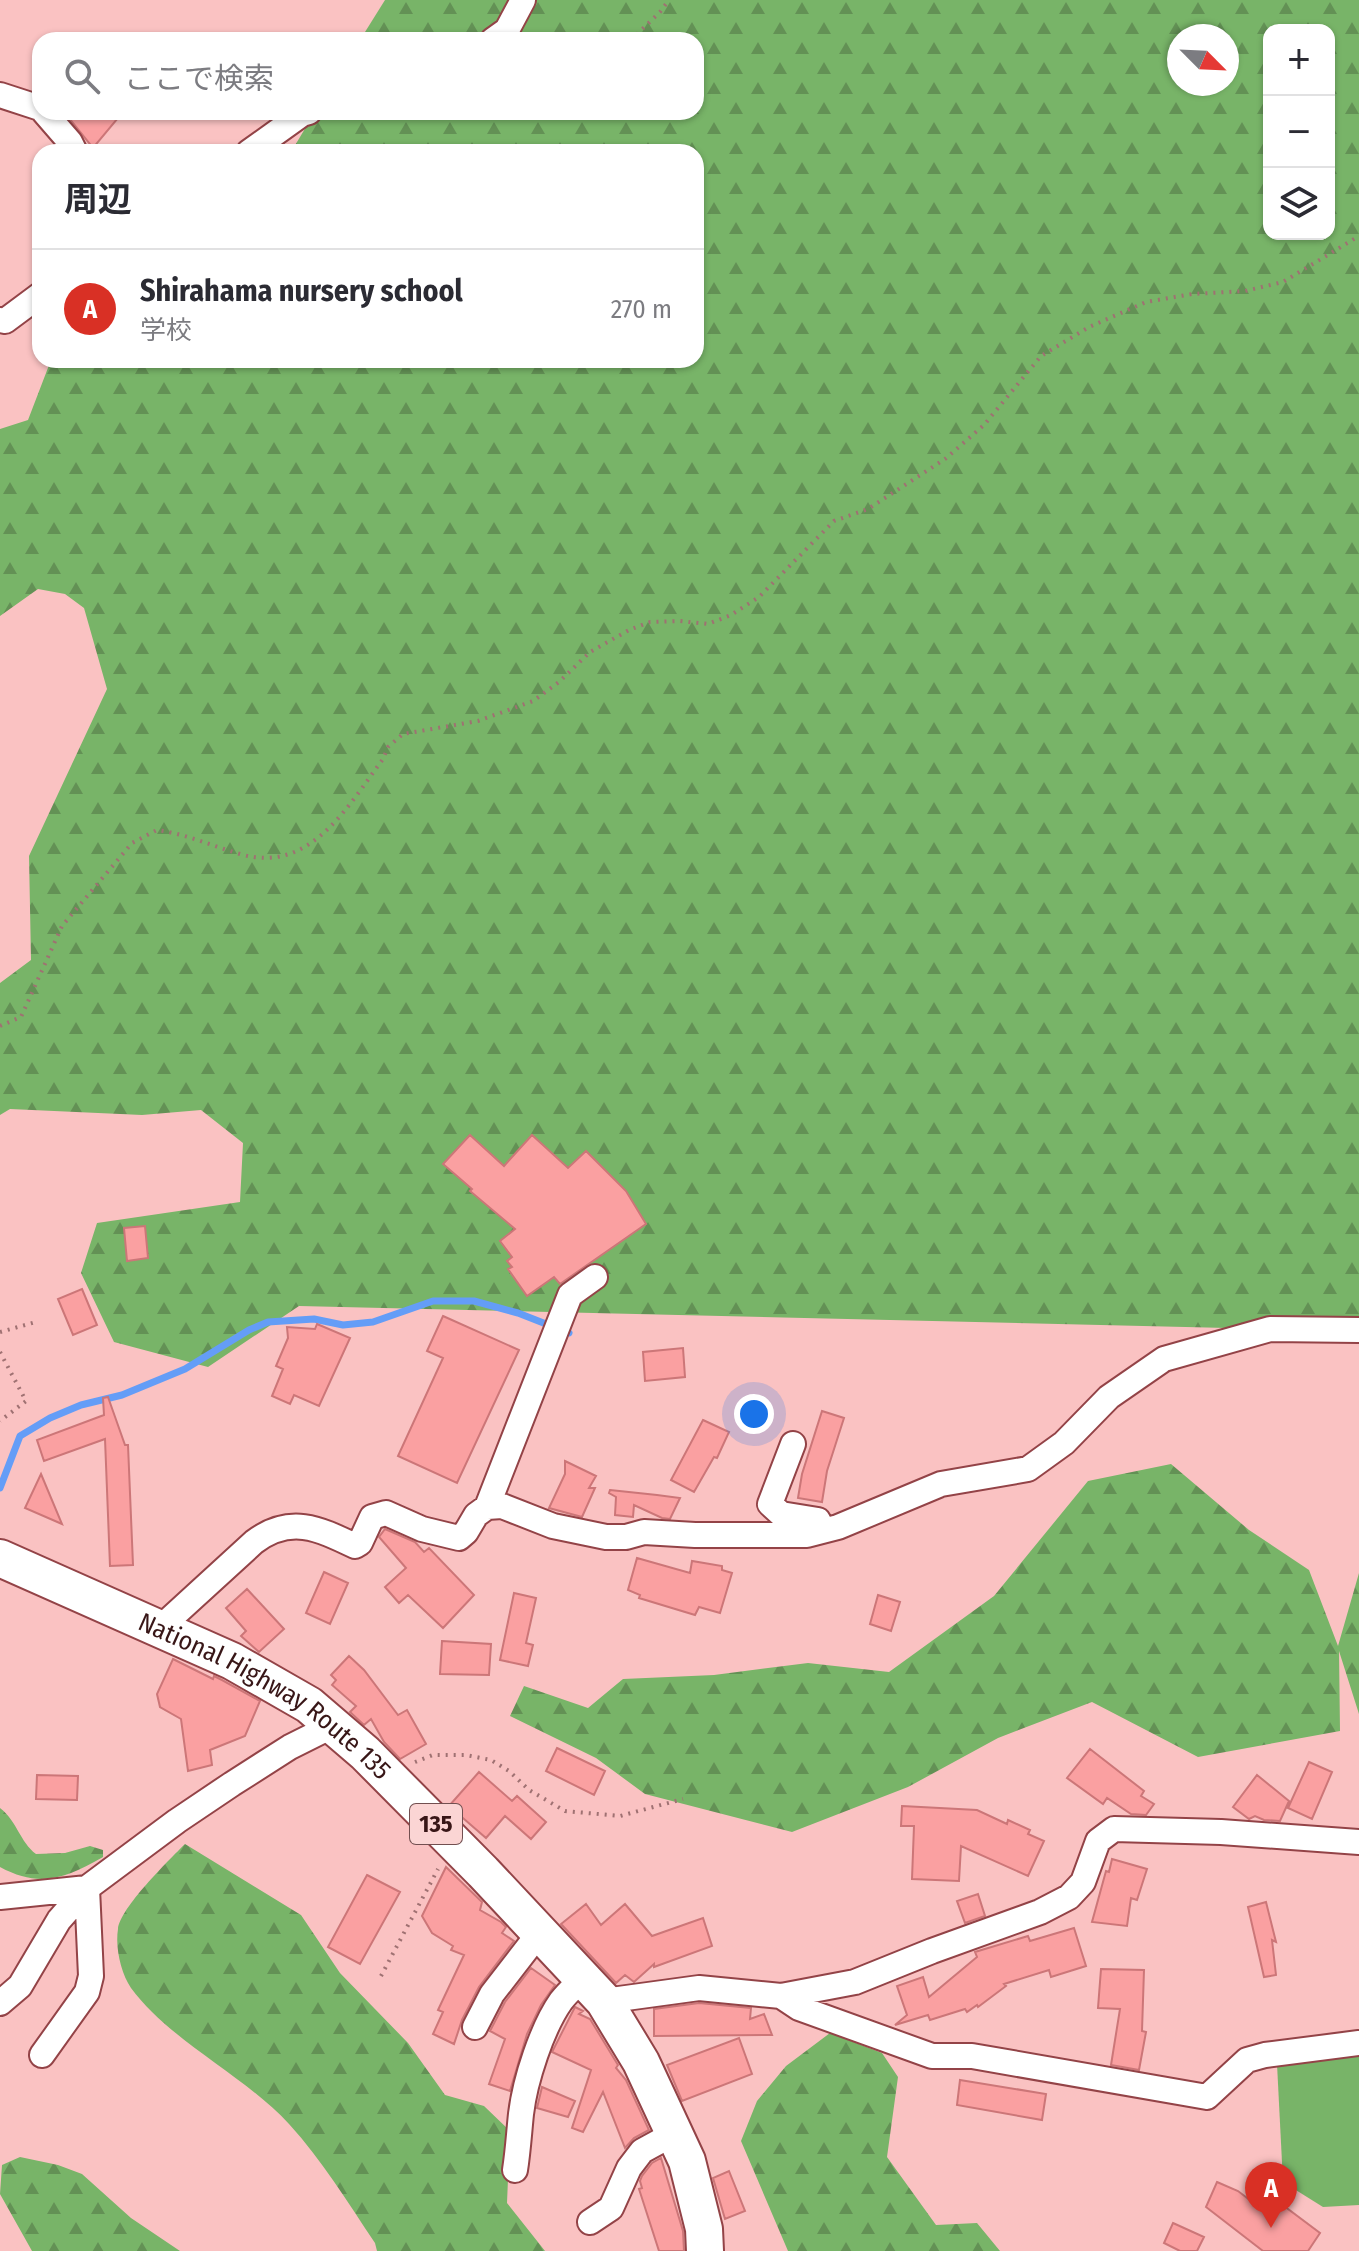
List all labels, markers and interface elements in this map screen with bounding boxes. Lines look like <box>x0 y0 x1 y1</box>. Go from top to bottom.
north arrow <box>1167 24 1239 96</box>
map controls <box>1263 24 1335 240</box>
button: + <box>1263 24 1335 96</box>
search box <box>32 32 704 120</box>
icon: search <box>60 54 104 98</box>
text: ここで検索 <box>124 61 274 97</box>
button: − <box>1263 96 1335 168</box>
button: layers <box>1263 168 1335 240</box>
text: 周辺 <box>64 179 132 220</box>
text: Shirahama nursery school <box>140 273 463 309</box>
text: A <box>83 294 97 325</box>
text: 270 m <box>611 294 672 325</box>
text: 学校 <box>140 315 192 346</box>
your location <box>734 1394 774 1434</box>
street label: National Highway Route 135 <box>134 1606 397 1786</box>
road number: 135 <box>410 1804 462 1844</box>
pin: A <box>1245 2162 1297 2228</box>

